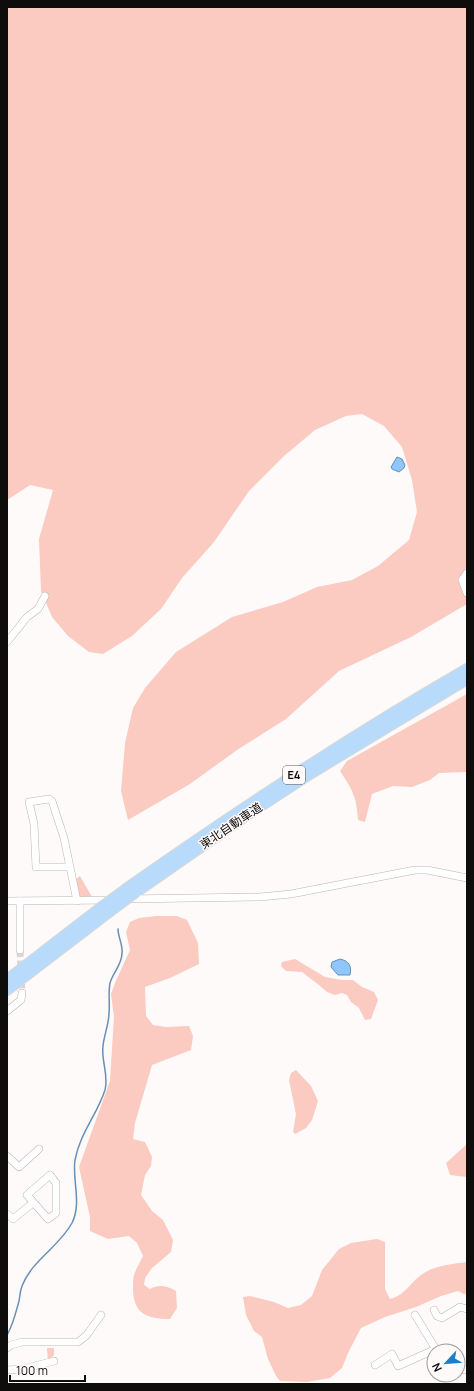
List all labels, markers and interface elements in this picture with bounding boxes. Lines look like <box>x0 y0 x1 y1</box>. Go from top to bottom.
road number: E4 <box>283 766 305 784</box>
street label: 東北自動車道 <box>196 798 265 853</box>
north arrow <box>426 1343 466 1383</box>
scale bar <box>10 1357 85 1383</box>
text: N <box>428 1361 445 1374</box>
text: 100 m <box>16 1362 48 1379</box>

